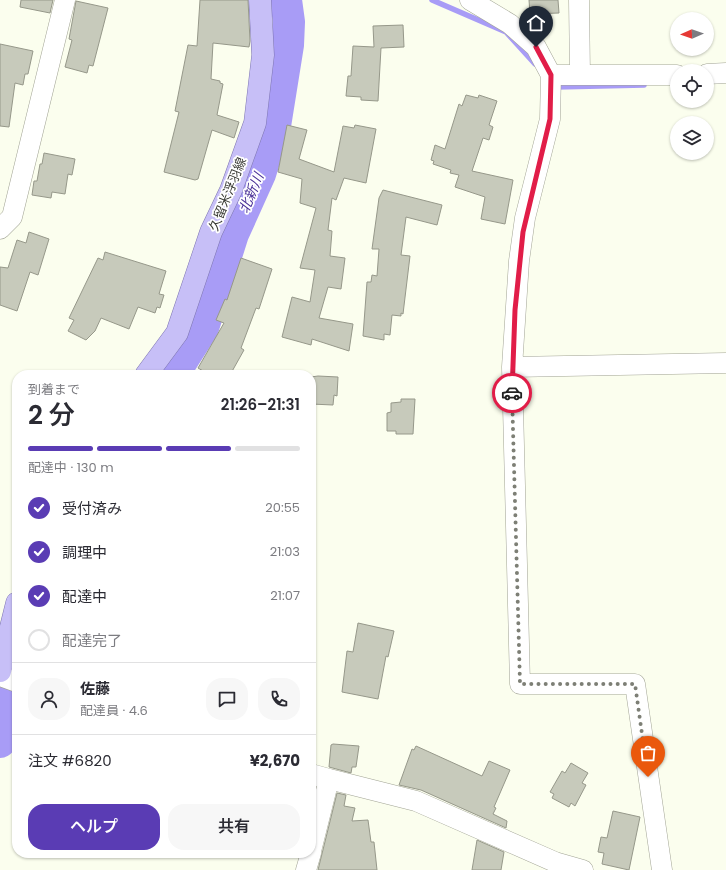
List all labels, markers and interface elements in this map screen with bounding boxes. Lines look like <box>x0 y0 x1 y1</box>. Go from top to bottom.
pin <box>519 6 553 47</box>
icon: home <box>525 12 547 34</box>
north arrow <box>670 12 714 56</box>
map controls <box>670 12 714 160</box>
button: locate <box>670 64 714 108</box>
button: layers <box>670 116 714 160</box>
street label: 久留米浮羽線 <box>204 154 251 234</box>
water label: 北新川 <box>234 168 269 216</box>
courier <box>492 373 532 413</box>
text: 到着まで <box>28 380 80 399</box>
icon: car <box>501 382 523 404</box>
text: 21:26–21:31 <box>221 394 300 415</box>
text: 2 分 <box>28 397 75 433</box>
text: 配達中 · 130 m <box>28 458 114 477</box>
icon: check <box>28 497 50 519</box>
text: 受付済み <box>62 498 122 519</box>
text: 20:55 <box>265 498 300 517</box>
icon: check <box>28 541 50 563</box>
text: 調理中 <box>62 542 107 563</box>
text: 21:03 <box>270 542 300 561</box>
icon: check <box>28 585 50 607</box>
text: 配達中 <box>62 586 107 607</box>
text: 21:07 <box>270 586 300 605</box>
text: 配達完了 <box>62 630 122 651</box>
button: person <box>28 678 70 720</box>
text: 佐藤 <box>80 678 110 699</box>
button: chat <box>206 678 248 720</box>
button: phone <box>258 678 300 720</box>
text: 配達員 · 4.6 <box>80 701 148 720</box>
pin <box>631 736 665 777</box>
icon: bag <box>637 742 659 764</box>
text: 注文 #6820 <box>28 750 112 771</box>
text: ¥2,670 <box>250 750 300 771</box>
button: ヘルプ <box>28 804 160 850</box>
button: 共有 <box>168 804 300 850</box>

